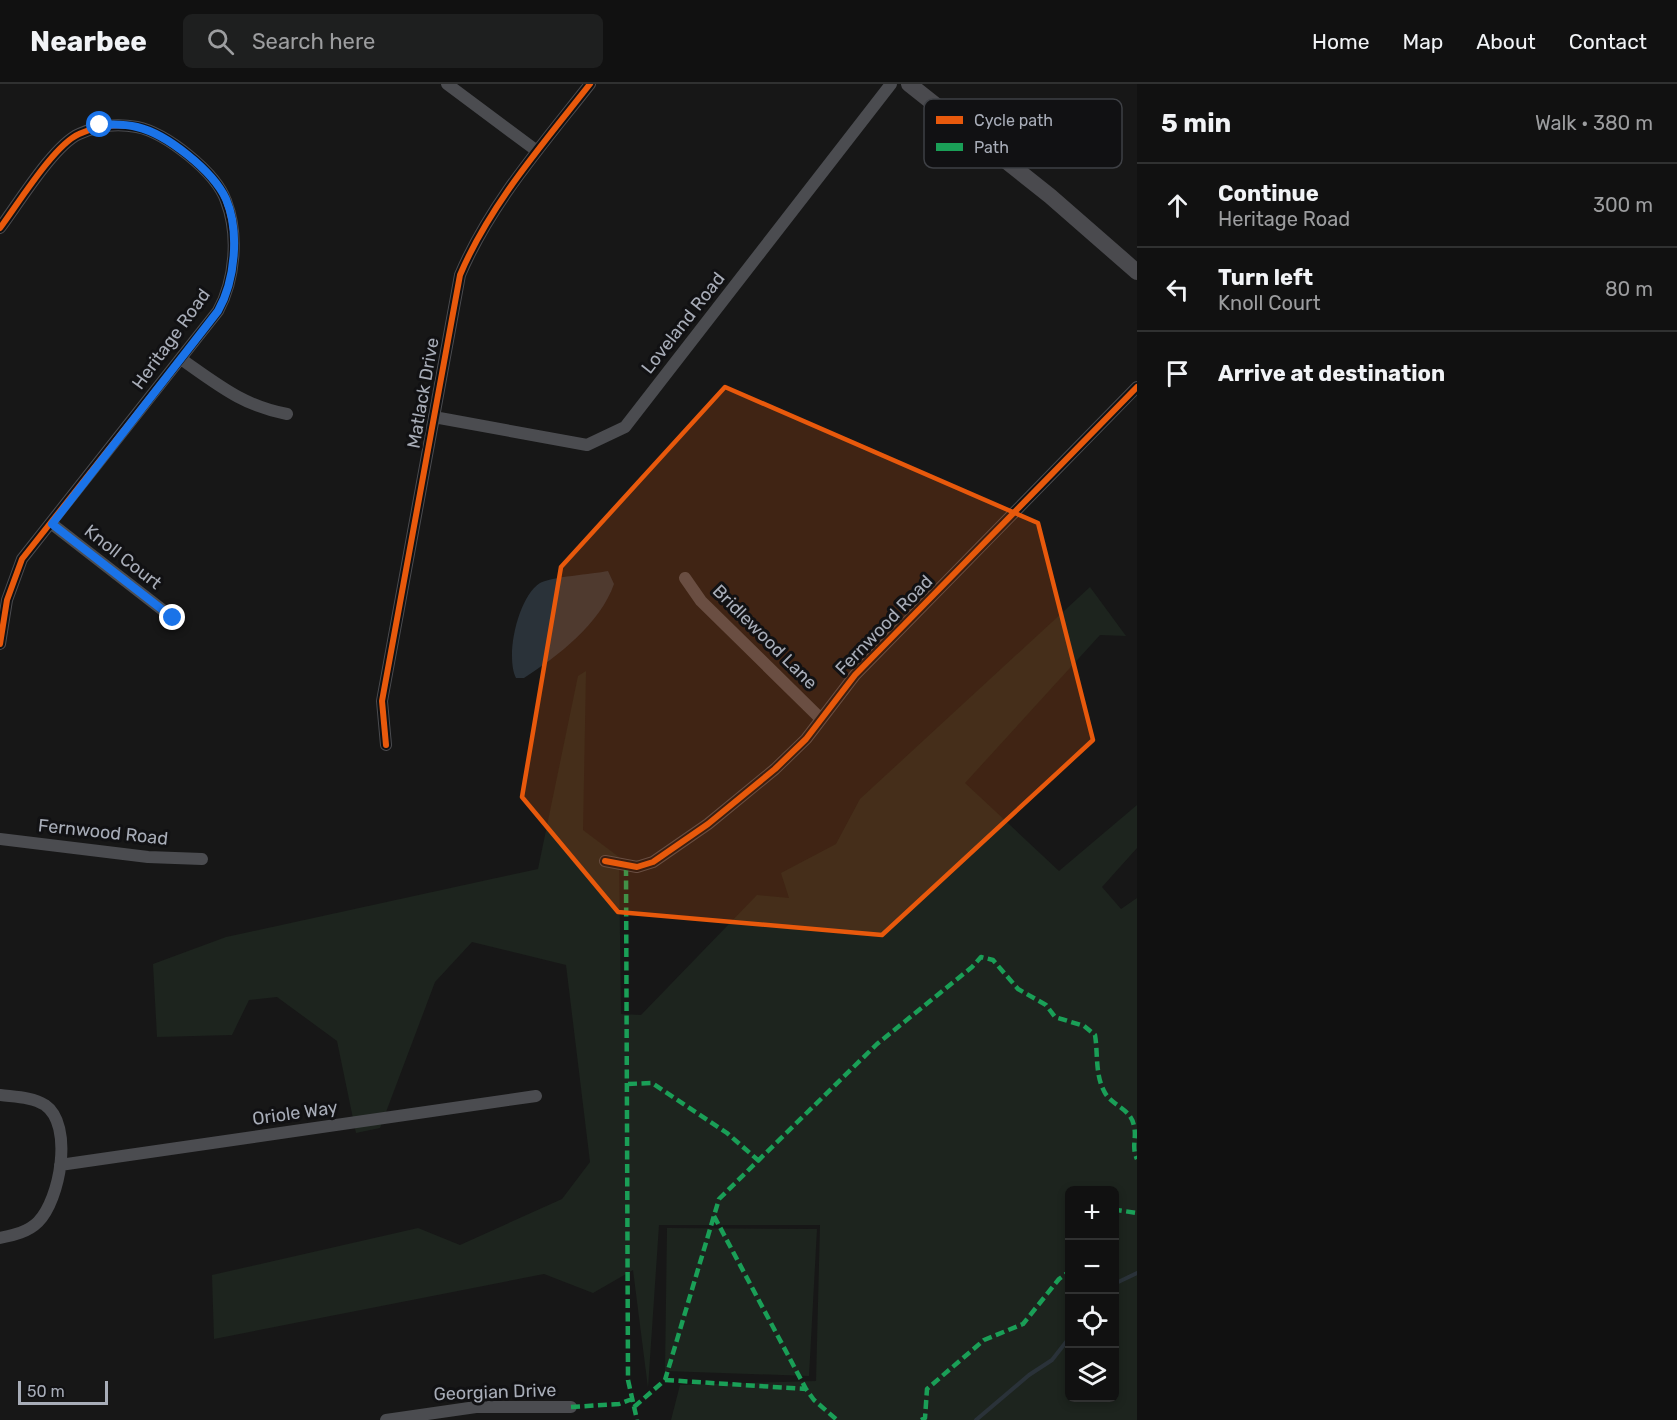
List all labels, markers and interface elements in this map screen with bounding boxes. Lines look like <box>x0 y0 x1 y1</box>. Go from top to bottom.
search box <box>183 14 603 68</box>
text: Nearbee <box>30 25 147 58</box>
icon: search <box>204 25 237 58</box>
text: Search here <box>252 28 375 55</box>
text: Home <box>1312 29 1369 54</box>
text: Map <box>1402 29 1443 54</box>
text: About <box>1476 29 1536 54</box>
text: Contact <box>1569 29 1647 54</box>
legend <box>924 99 1122 168</box>
text: 5 min <box>1161 108 1231 139</box>
route start <box>86 111 112 137</box>
text: Cycle path <box>974 111 1053 130</box>
text: Walk · 380 m <box>1535 111 1653 135</box>
text: Path <box>974 138 1009 157</box>
text: Continue <box>1218 180 1319 207</box>
icon: ahead <box>1161 189 1194 222</box>
text: 300 m <box>1593 193 1653 217</box>
text: Heritage Road <box>1218 207 1350 231</box>
text: Turn left <box>1218 264 1313 291</box>
street label: Loveland Road <box>637 268 729 378</box>
icon: left <box>1161 273 1194 306</box>
text: 80 m <box>1605 277 1653 301</box>
street label: Heritage Road <box>127 284 215 394</box>
text: Knoll Court <box>1218 291 1321 315</box>
street label: Matlack Drive <box>402 336 444 450</box>
icon: arrive <box>1161 357 1194 390</box>
text: Arrive at destination <box>1218 360 1445 387</box>
street label: Knoll Court <box>80 520 166 594</box>
street label: Fernwood Road <box>831 570 937 680</box>
street label: Bridlewood Lane <box>708 580 822 694</box>
route end <box>159 604 185 630</box>
street label: Fernwood Road <box>37 814 169 850</box>
street label: Oriole Way <box>251 1096 339 1130</box>
map controls <box>1065 1186 1119 1402</box>
button: + <box>1065 1186 1119 1240</box>
button: − <box>1065 1240 1119 1294</box>
button: locate <box>1065 1294 1119 1348</box>
button: layers <box>1065 1348 1119 1402</box>
scale bar <box>18 1378 108 1406</box>
street label: Georgian Drive <box>433 1379 557 1405</box>
text: 50 m <box>27 1382 65 1401</box>

